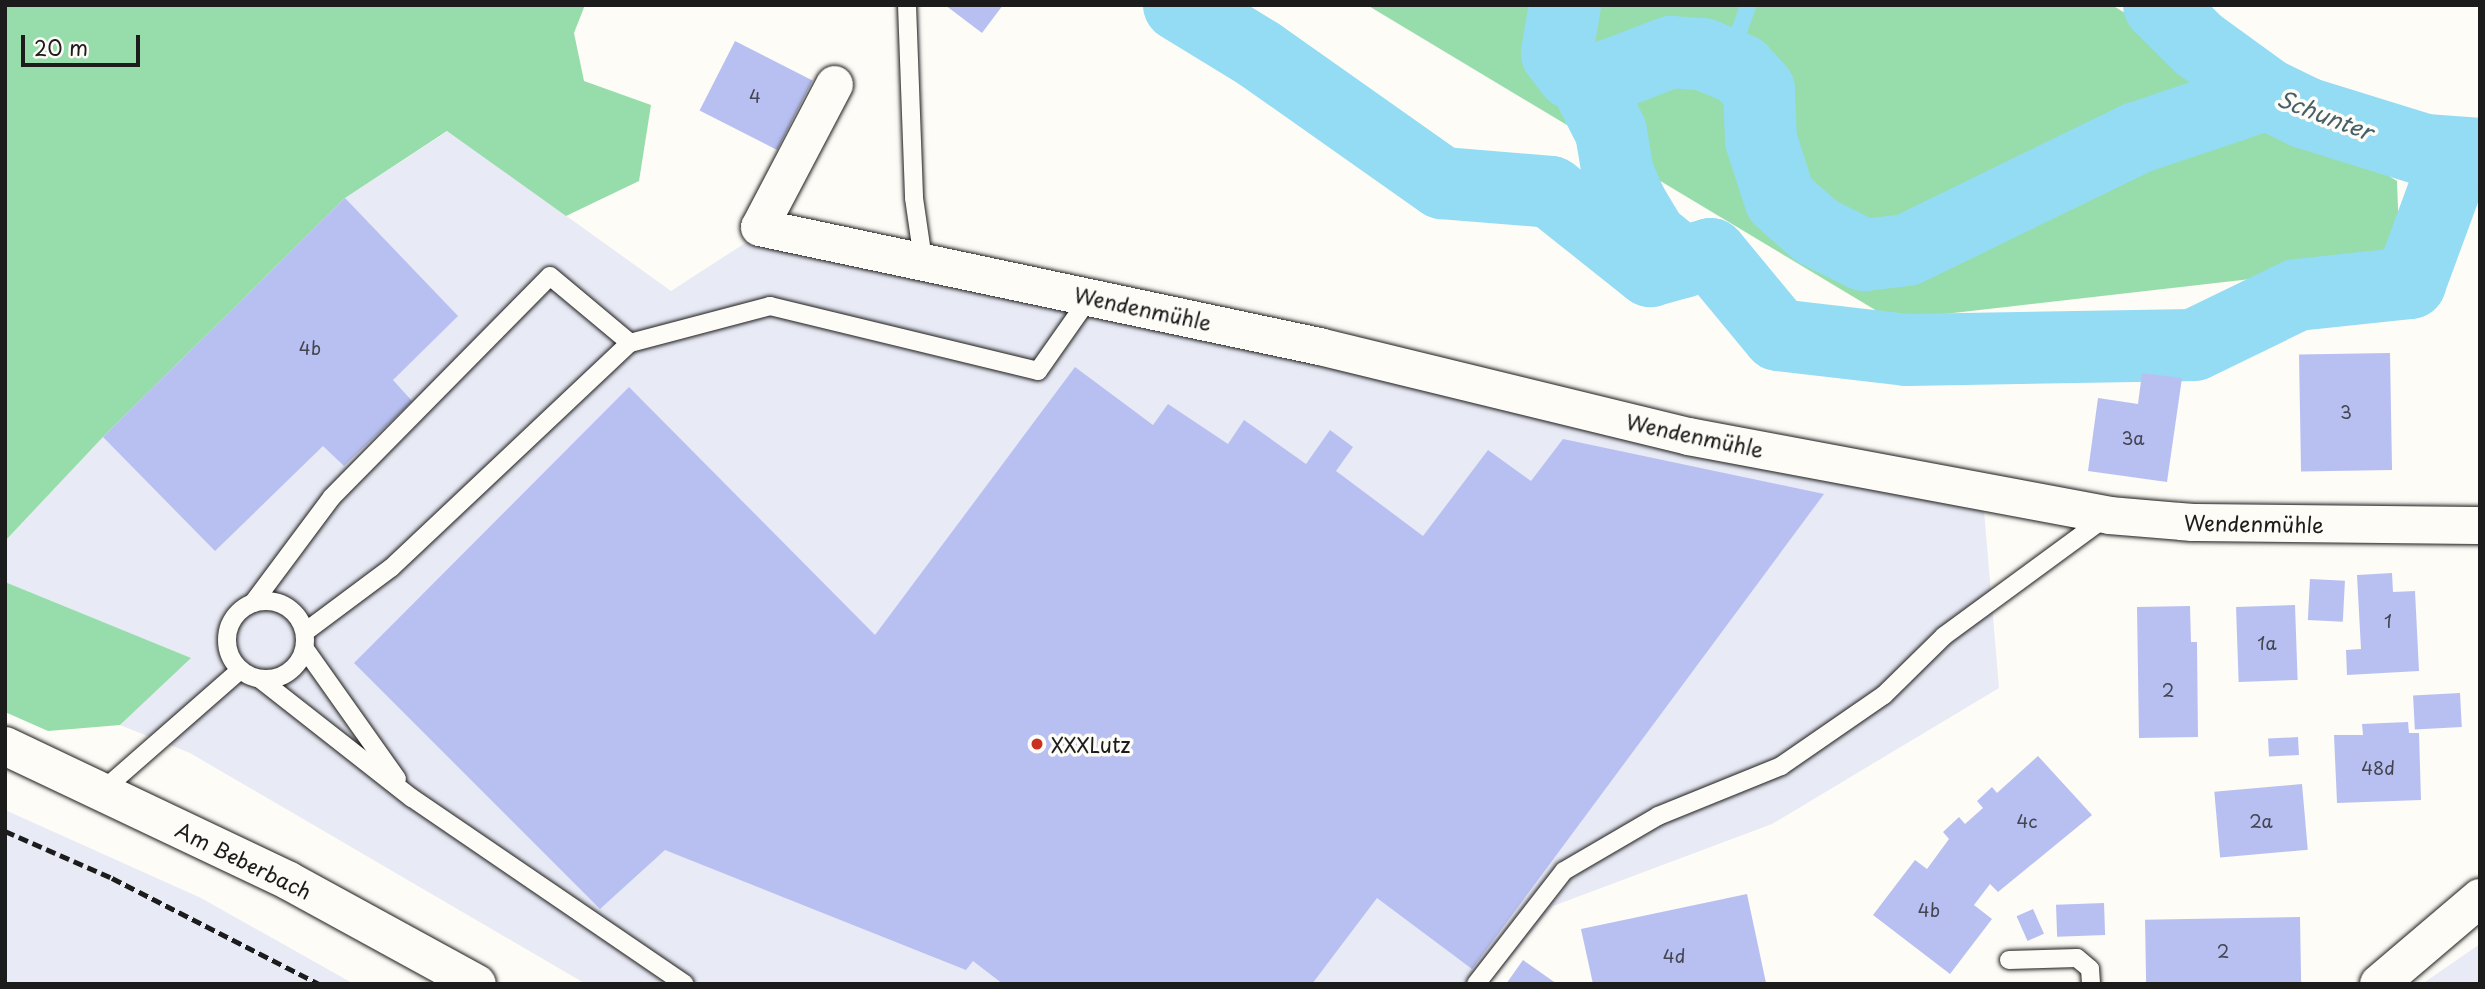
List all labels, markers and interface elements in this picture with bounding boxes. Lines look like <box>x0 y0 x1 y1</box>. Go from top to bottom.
scale bar <box>24 21 144 65</box>
text: 20 m <box>34 31 88 63</box>
water label: Schunter <box>2274 84 2376 146</box>
house number: 4 <box>749 85 761 107</box>
street label: Wendenmühle <box>1072 281 1214 335</box>
house number: 4b <box>299 337 321 359</box>
house number: 3 <box>2340 401 2352 423</box>
street label: Wendenmühle <box>1624 408 1766 462</box>
house number: 3a <box>2121 427 2145 449</box>
street label: Wendenmühle <box>2184 509 2324 537</box>
house number: 1 <box>2384 610 2392 632</box>
house number: 1a <box>2257 632 2277 654</box>
house number: 2 <box>2162 679 2174 701</box>
place label: XXXLutz <box>1051 731 1131 757</box>
marker: XXXLutz <box>1029 736 1045 752</box>
house number: 48d <box>2361 757 2395 779</box>
house number: 4c <box>2016 810 2038 832</box>
house number: 2a <box>2249 810 2273 832</box>
street label: Am Beberbach <box>171 816 317 904</box>
house number: 4b <box>1918 899 1940 921</box>
house number: 2 <box>2217 940 2229 962</box>
house number: 4d <box>1663 945 1685 967</box>

